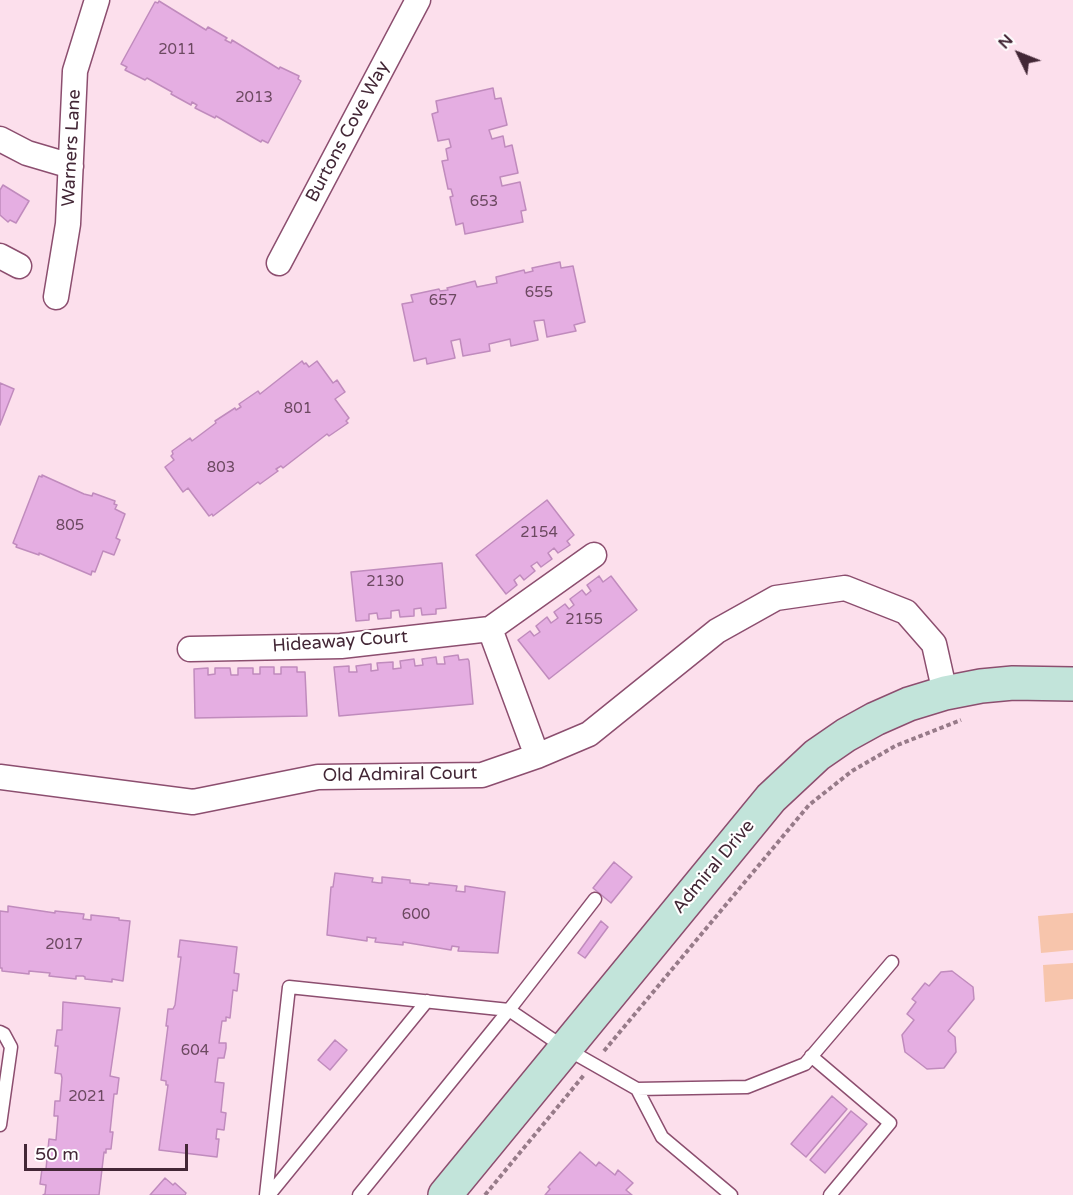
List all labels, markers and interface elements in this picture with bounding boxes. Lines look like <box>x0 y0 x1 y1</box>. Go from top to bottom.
north arrow <box>989 24 1049 84</box>
text: N <box>994 30 1018 53</box>
house number: 2011 <box>158 41 196 59</box>
street label: Burtons Cove Way <box>302 58 394 206</box>
street label: Warners Lane <box>58 89 86 207</box>
house number: 2013 <box>235 89 273 107</box>
house number: 653 <box>470 193 498 211</box>
house number: 655 <box>525 284 553 302</box>
house number: 657 <box>429 292 457 310</box>
house number: 801 <box>284 400 312 418</box>
house number: 803 <box>207 459 235 477</box>
house number: 805 <box>56 517 84 535</box>
house number: 2154 <box>520 524 558 542</box>
house number: 2130 <box>366 573 404 591</box>
house number: 2155 <box>565 611 603 629</box>
street label: Hideaway Court <box>272 626 408 658</box>
street label: Old Admiral Court <box>323 763 477 787</box>
street label: Admiral Drive <box>668 816 760 918</box>
house number: 600 <box>402 906 430 924</box>
house number: 2017 <box>45 936 83 954</box>
house number: 604 <box>181 1042 209 1060</box>
house number: 2021 <box>68 1088 106 1106</box>
scale bar <box>27 1132 190 1170</box>
text: 50 m <box>35 1143 79 1165</box>

